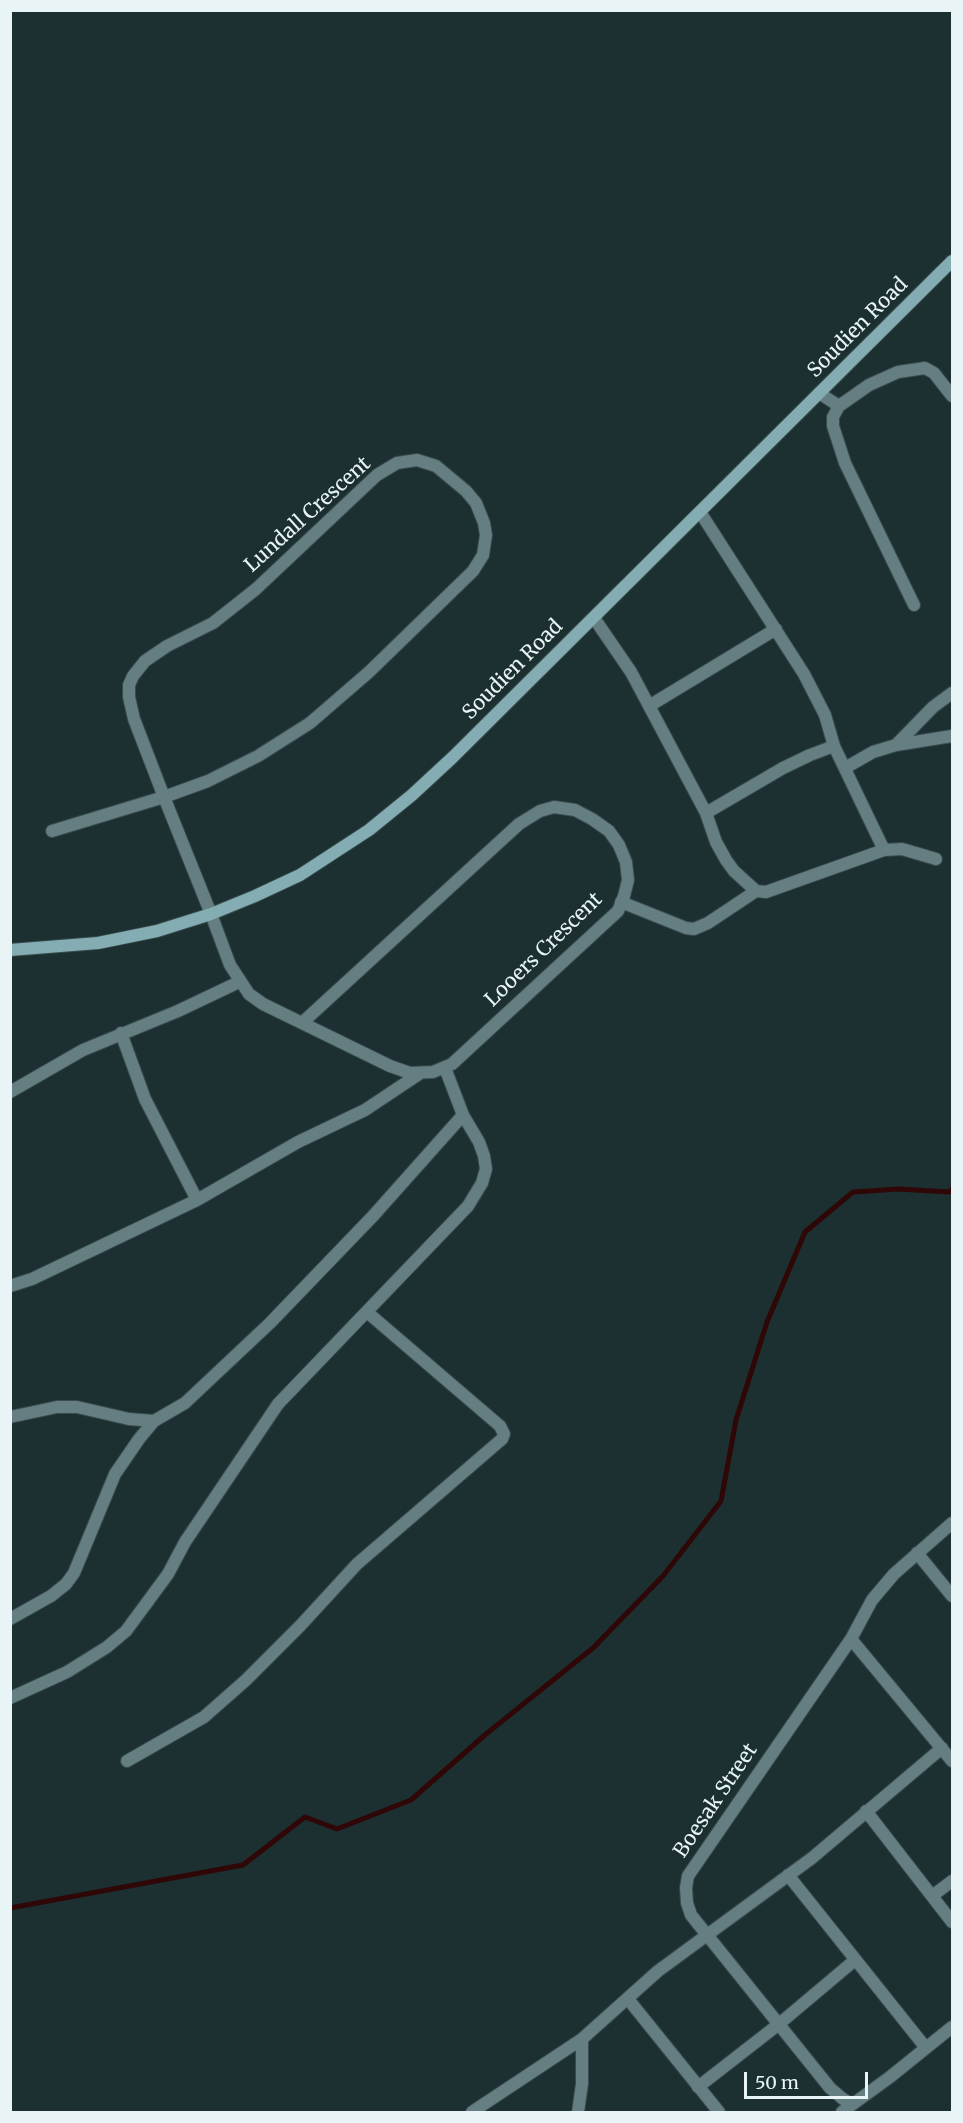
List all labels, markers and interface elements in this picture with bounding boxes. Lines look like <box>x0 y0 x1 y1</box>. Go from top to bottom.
street label: Soudien Road <box>803 273 913 383</box>
street label: Lundall Crescent <box>240 452 376 578</box>
street label: Soudien Road <box>458 615 568 725</box>
street label: Looers Crescent <box>480 888 608 1012</box>
street label: Boesak Street <box>669 1739 763 1863</box>
scale bar <box>747 2060 872 2098</box>
text: 50 m <box>755 2071 799 2094</box>

